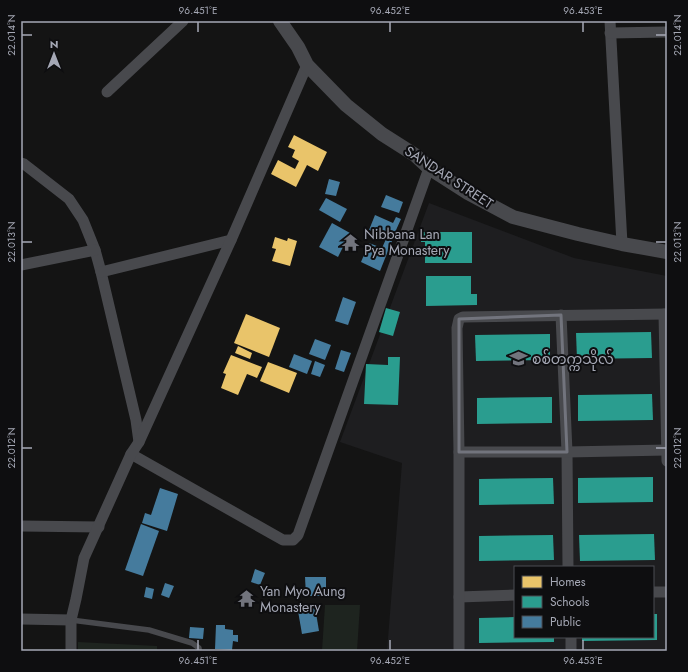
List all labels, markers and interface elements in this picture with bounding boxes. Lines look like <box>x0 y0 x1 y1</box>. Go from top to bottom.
text: 96.451°E <box>179 3 217 18</box>
text: 96.452°E <box>370 3 410 18</box>
text: 96.453°E <box>563 3 603 18</box>
text: 22.014°N <box>4 14 19 56</box>
text: 22.014°N <box>670 14 685 56</box>
north arrow <box>34 34 74 74</box>
text: N <box>50 36 58 52</box>
street label: SANDAR STREET <box>401 141 498 213</box>
text: 22.013°N <box>4 222 19 262</box>
text: 22.013°N <box>670 222 685 262</box>
place label: Nibbana Lan Pya Monastery <box>364 224 450 260</box>
temple icon: Nibbana Lan Pya Monastery <box>341 232 361 252</box>
school or university icon: စစ်‌တက္ကသိုလ် <box>509 349 529 369</box>
place label: စစ်‌တက္ကသိုလ် <box>532 349 614 371</box>
text: 22.012°N <box>4 427 19 469</box>
text: 22.012°N <box>670 427 685 469</box>
legend <box>514 566 654 638</box>
text: Homes <box>550 573 586 591</box>
place label: Yan Myo Aung Monastery <box>260 581 346 617</box>
temple icon: Yan Myo Aung Monastery <box>237 589 257 609</box>
text: Schools <box>550 593 589 611</box>
text: Public <box>550 613 581 631</box>
text: 96.451°E <box>179 653 217 668</box>
text: 96.452°E <box>370 653 410 668</box>
text: 96.453°E <box>563 653 603 668</box>

